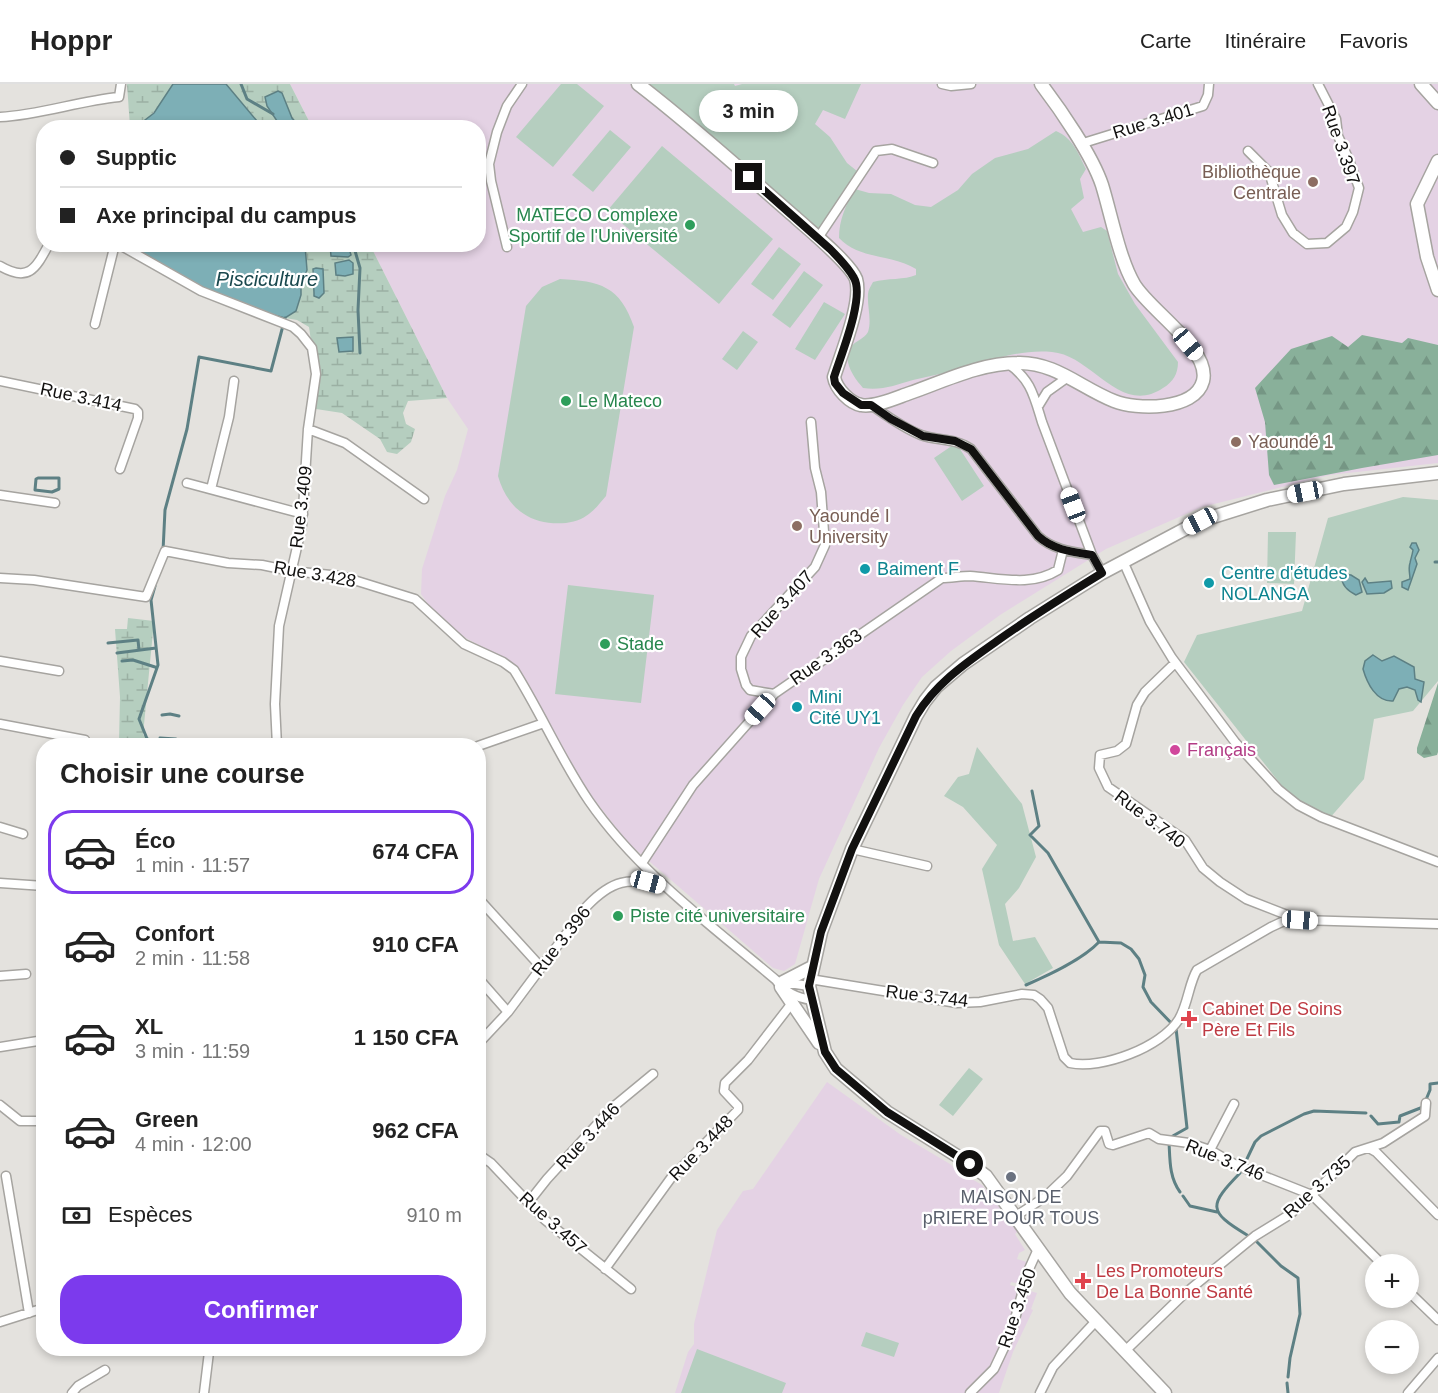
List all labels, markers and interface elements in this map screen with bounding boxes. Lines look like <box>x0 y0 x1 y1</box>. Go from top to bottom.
text: Hoppr <box>30 25 112 56</box>
text: Carte <box>1140 29 1191 52</box>
text: Itinéraire <box>1224 29 1306 52</box>
text: Favoris <box>1339 29 1408 52</box>
callout: 3 min <box>700 90 798 132</box>
street label: Rue 3.401 <box>1110 99 1196 143</box>
text: 3 min <box>722 100 775 122</box>
street label: Rue 3.397 <box>1318 102 1364 188</box>
text: Supptic <box>96 145 177 170</box>
place label: Bibliothèque Centrale <box>1202 162 1301 203</box>
route end <box>735 163 762 190</box>
marker: Bibliothèque Centrale <box>1306 175 1320 189</box>
text: Axe principal du campus <box>96 203 356 228</box>
place label: MATECO Complexe Sportif de l'Université <box>508 205 678 246</box>
marker: MATECO Complexe Sportif de l'Université <box>683 218 697 232</box>
water label: Pisciculture <box>216 268 318 290</box>
car <box>1170 324 1206 364</box>
street label: Rue 3.414 <box>38 379 124 415</box>
place label: Le Mateco <box>578 391 662 411</box>
marker: Le Mateco <box>559 394 573 408</box>
place label: Yaoundé 1 <box>1248 432 1334 452</box>
marker: Yaoundé 1 <box>1229 435 1243 449</box>
street label: Rue 3.409 <box>286 465 316 549</box>
car <box>1286 480 1324 504</box>
car <box>1058 485 1088 525</box>
car <box>1180 505 1220 537</box>
place label: Yaoundé I University <box>809 506 890 547</box>
marker: Yaoundé I University <box>790 519 804 533</box>
street label: Rue 3.428 <box>272 557 358 591</box>
place label: Baiment F <box>877 559 959 579</box>
marker: Baiment F <box>858 562 872 576</box>
place label: Centre d'études NOLANGA <box>1221 563 1348 604</box>
street label: Rue 3.407 <box>747 566 817 642</box>
marker: Centre d'études NOLANGA <box>1202 576 1216 590</box>
street label: Rue 3.363 <box>786 625 866 689</box>
place label: Stade <box>617 634 664 654</box>
marker: Stade <box>598 637 612 651</box>
place label: Mini Cité UY1 <box>809 687 881 728</box>
car <box>741 690 779 728</box>
marker: Mini Cité UY1 <box>790 700 804 714</box>
place label: Français <box>1187 740 1256 760</box>
marker: Français <box>1168 743 1182 757</box>
text: Choisir une course <box>60 759 305 789</box>
street label: Rue 3.740 <box>1111 786 1189 852</box>
icon: car <box>63 825 117 879</box>
text: Éco <box>135 828 175 853</box>
text: 674 CFA <box>372 839 459 864</box>
text: 1 min · 11:57 <box>135 854 250 876</box>
car <box>628 869 668 895</box>
street label: Rue 3.396 <box>528 902 594 980</box>
place label: Piste cité universitaire <box>630 906 805 926</box>
marker: Piste cité universitaire <box>611 909 625 923</box>
car <box>1281 910 1319 930</box>
icon: car <box>63 918 117 972</box>
text: Confort <box>135 921 214 946</box>
text: 910 CFA <box>372 932 459 957</box>
text: 2 min · 11:58 <box>135 947 250 969</box>
street label: Rue 3.744 <box>885 981 969 1011</box>
place label: Cabinet De Soins Père Et Fils <box>1202 999 1342 1040</box>
marker: Cabinet De Soins Père Et Fils <box>1180 1010 1198 1028</box>
icon: car <box>63 1011 117 1065</box>
text: XL <box>135 1014 163 1039</box>
text: 1 150 CFA <box>354 1025 459 1050</box>
text: 3 min · 11:59 <box>135 1040 250 1062</box>
street label: Rue 3.446 <box>552 1099 624 1173</box>
icon: car <box>63 1104 117 1158</box>
text: Green <box>135 1107 199 1132</box>
street label: Rue 3.448 <box>665 1111 737 1185</box>
text: 962 CFA <box>372 1118 459 1143</box>
text: 4 min · 12:00 <box>135 1133 252 1155</box>
street label: Rue 3.746 <box>1183 1135 1267 1185</box>
route start <box>956 1150 983 1177</box>
street label: Rue 3.735 <box>1279 1152 1355 1222</box>
marker: MAISON DE pRIERE POUR TOUS <box>1004 1170 1018 1184</box>
place label: MAISON DE pRIERE POUR TOUS <box>923 1187 1099 1228</box>
street label: Rue 3.457 <box>515 1188 591 1258</box>
icon: cash <box>60 1199 93 1232</box>
text: Espèces <box>108 1202 192 1227</box>
text: 910 m <box>406 1204 462 1226</box>
map controls <box>1365 1254 1419 1374</box>
button: + <box>1365 1254 1419 1308</box>
place label: Les Promoteurs De La Bonne Santé <box>1096 1261 1253 1302</box>
street label: Rue 3.450 <box>994 1265 1040 1351</box>
marker: Les Promoteurs De La Bonne Santé <box>1074 1272 1092 1290</box>
button: Confirmer <box>60 1275 462 1344</box>
button: − <box>1365 1320 1419 1374</box>

